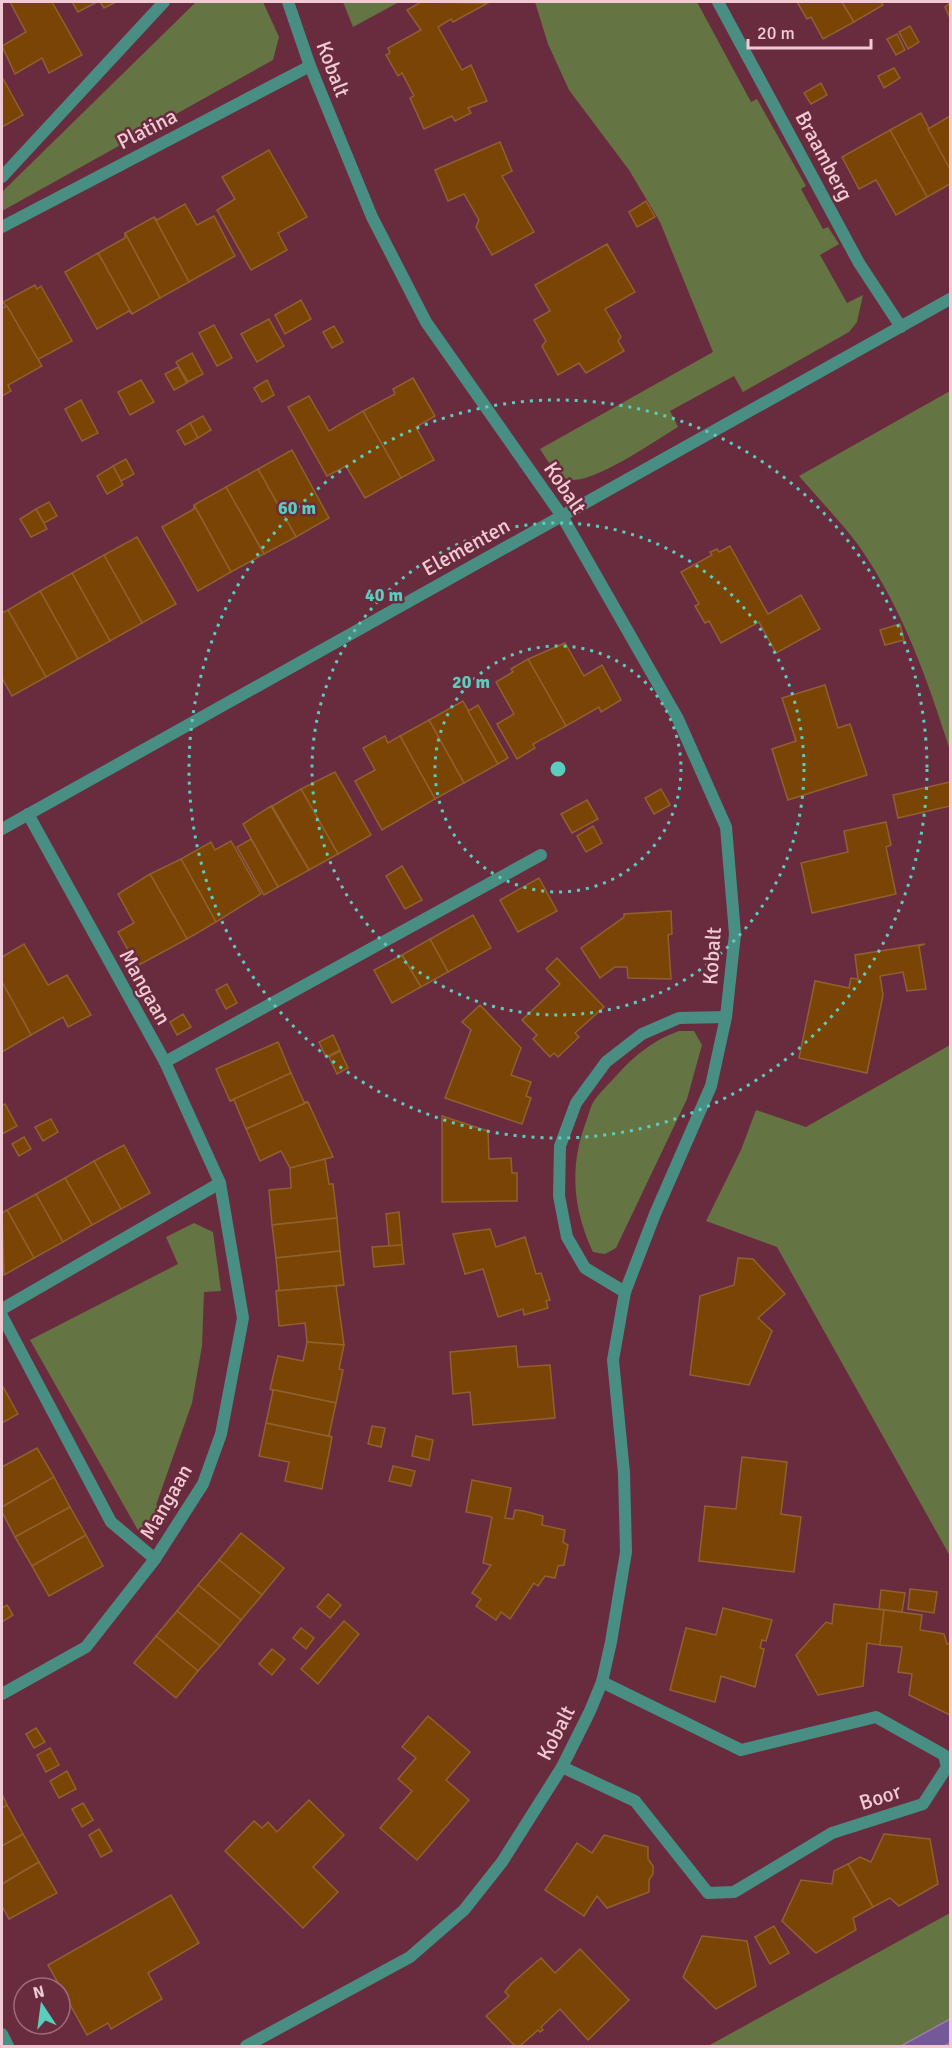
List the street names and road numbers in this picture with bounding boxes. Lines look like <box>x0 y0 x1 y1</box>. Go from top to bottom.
street label: Kobalt <box>310 37 356 101</box>
street label: Platina <box>113 103 181 155</box>
street label: Braamberg <box>789 107 859 205</box>
street label: Kobalt <box>538 457 592 519</box>
street label: Elementen <box>418 512 514 582</box>
street label: Kobalt <box>697 926 727 986</box>
street label: Mangaan <box>114 944 176 1030</box>
street label: Mangaan <box>134 1460 198 1544</box>
street label: Kobalt <box>531 1701 581 1765</box>
street label: Boor <box>856 1778 904 1816</box>

